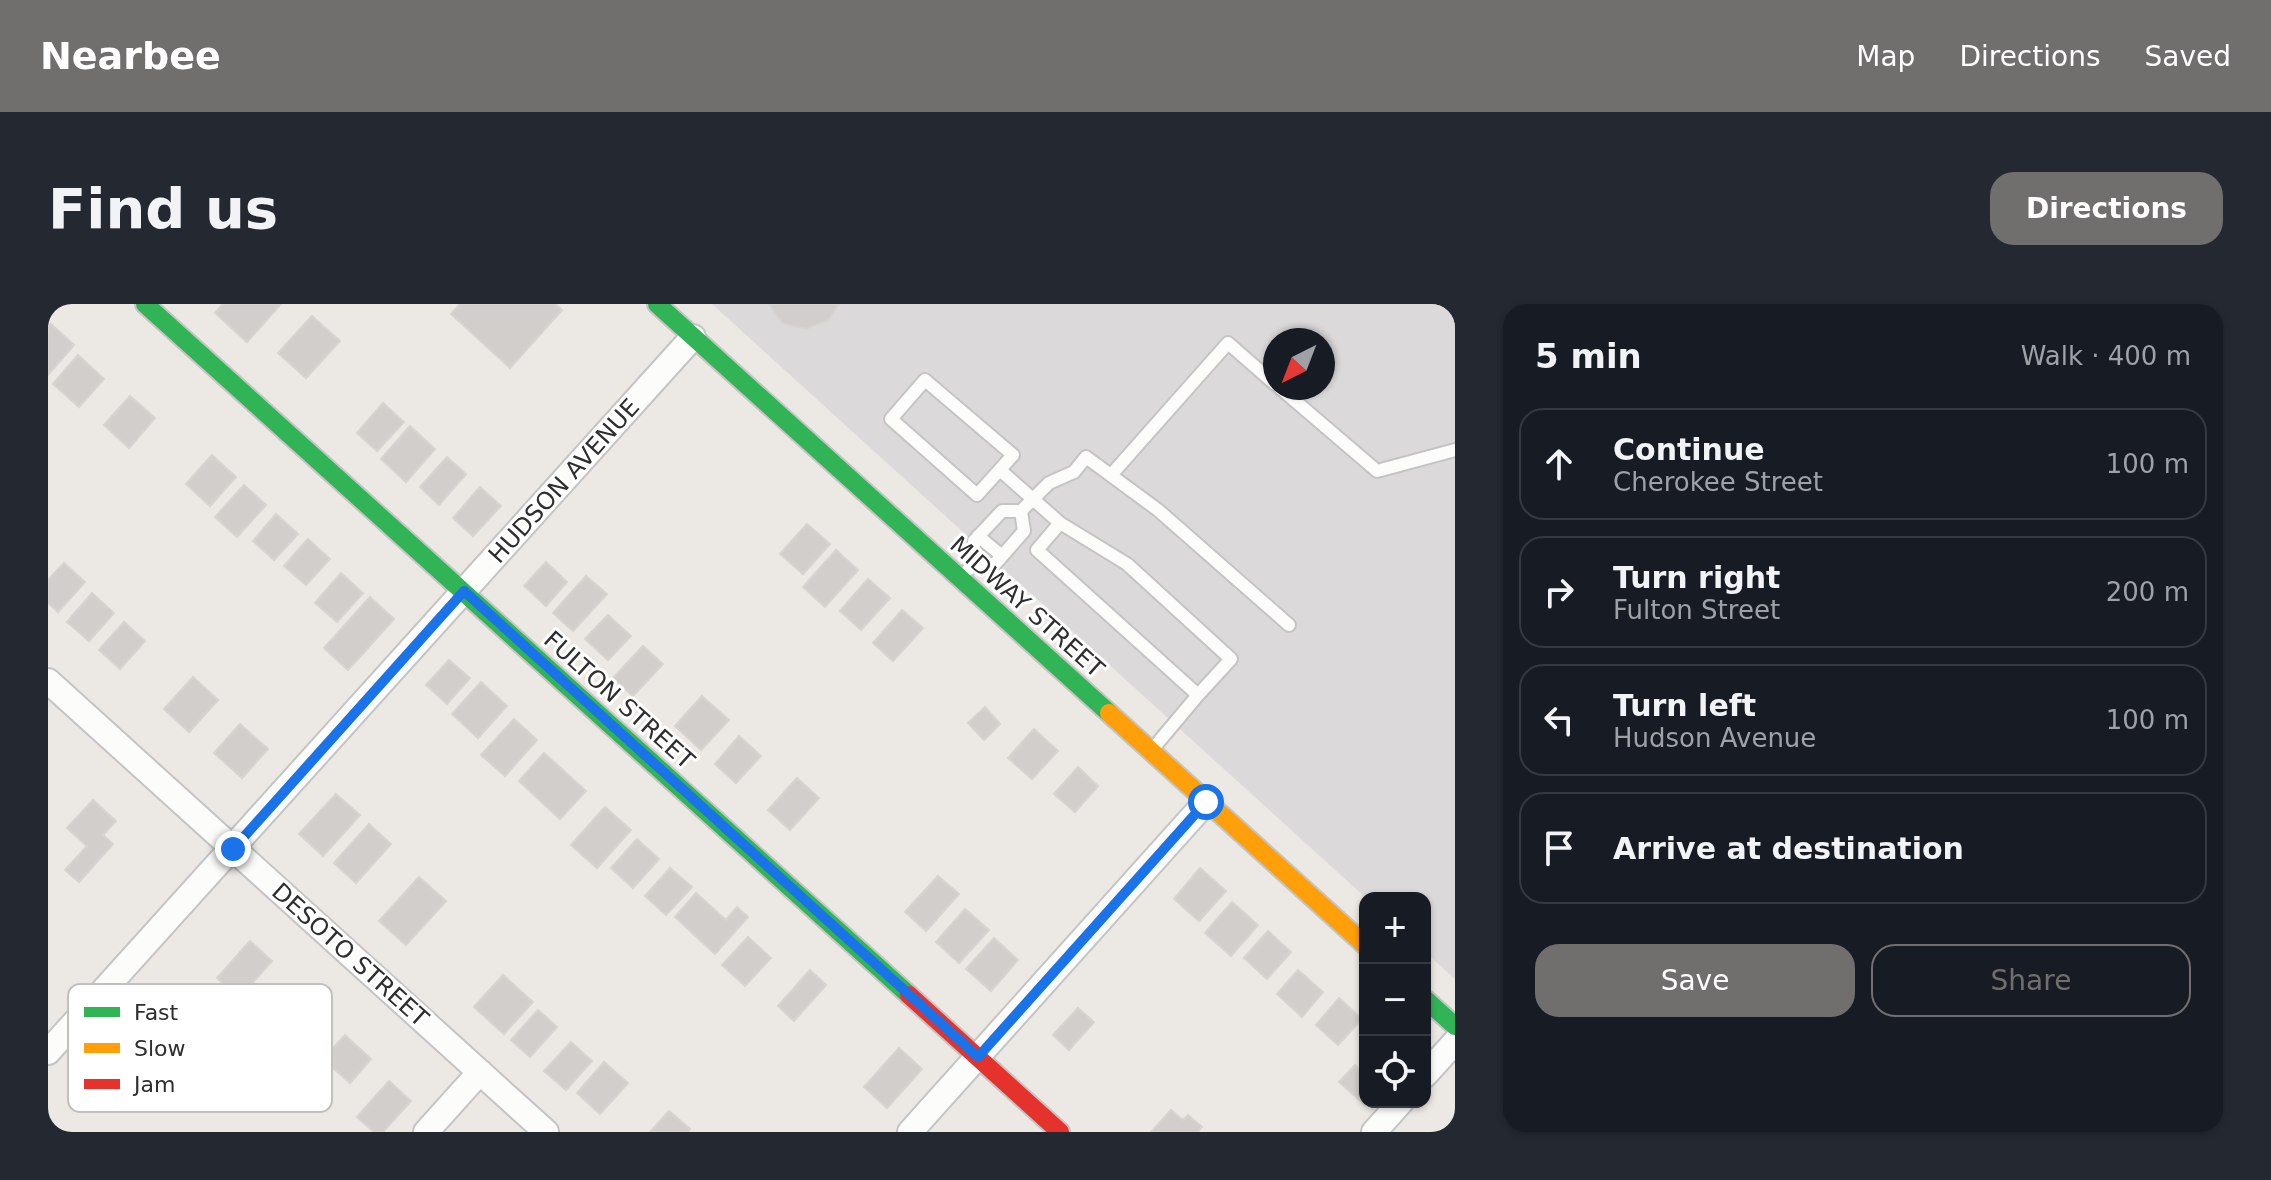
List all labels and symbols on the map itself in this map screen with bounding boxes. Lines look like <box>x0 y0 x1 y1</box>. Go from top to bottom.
north arrow <box>1263 328 1335 400</box>
street label: HUDSON AVENUE <box>483 393 645 569</box>
street label: MIDWAY STREET <box>944 531 1110 684</box>
street label: FULTON STREET <box>538 625 700 775</box>
route start <box>1188 784 1224 820</box>
route end <box>215 831 251 867</box>
street label: DESOTO STREET <box>266 878 434 1033</box>
legend <box>68 984 332 1112</box>
text: Fast <box>134 1000 179 1025</box>
text: Slow <box>134 1036 186 1061</box>
text: Jam <box>132 1072 175 1097</box>

